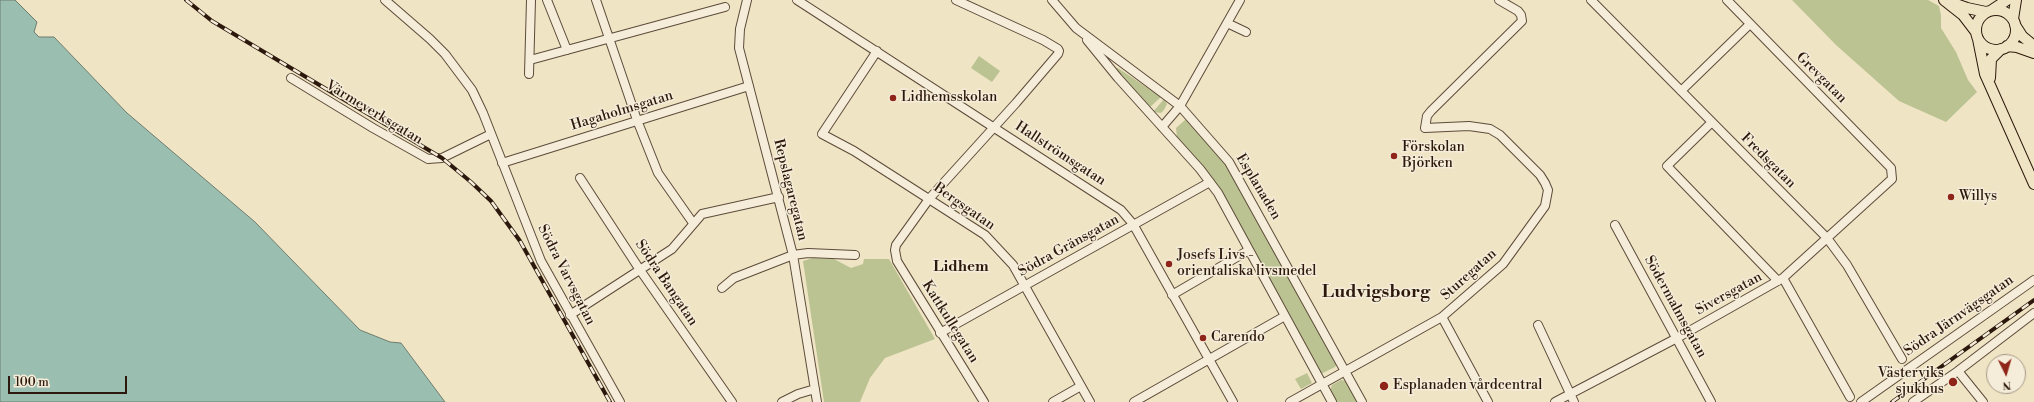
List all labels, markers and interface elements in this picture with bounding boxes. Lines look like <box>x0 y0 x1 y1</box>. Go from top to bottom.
street label: Grevgatan <box>1792 49 1850 107</box>
street label: Värmeverksgatan <box>322 77 426 149</box>
street label: Hagaholmsgatan <box>569 87 675 135</box>
place label: Lidhemsskolan <box>901 90 997 106</box>
marker: Lidhemsskolan <box>888 93 898 103</box>
street label: Hallströmsgatan <box>1011 118 1109 190</box>
street label: Fredsgatan <box>1737 130 1799 192</box>
street label: Repslagaregatan <box>769 137 811 243</box>
place label: Förskolan Björken <box>1402 140 1465 172</box>
street label: Esplanaden <box>1232 151 1284 223</box>
marker: Förskolan Björken <box>1389 151 1399 161</box>
street label: Bergsgatan <box>930 180 998 234</box>
place label: Willys <box>1959 189 1997 205</box>
marker: Willys <box>1946 192 1956 202</box>
street label: Södra Gränsgatan <box>1016 211 1122 281</box>
street label: Södra Varvsgatan <box>533 222 599 328</box>
street label: Södra Bangatan <box>631 237 701 329</box>
street label: Sturegatan <box>1438 246 1500 304</box>
place label: Josefs Livs - orientaliska livsmedel <box>1177 248 1316 280</box>
street label: Södermalmsgatan <box>1640 253 1710 361</box>
district label: Lidhem <box>933 258 989 276</box>
marker: Josefs Livs - orientaliska livsmedel <box>1164 259 1174 269</box>
street label: Siversgatan <box>1693 269 1765 319</box>
street label: Södra Järnvägsgatan <box>1901 272 2017 360</box>
street label: Kattkullegatan <box>918 278 982 366</box>
district label: Ludvigsborg <box>1322 282 1430 304</box>
place label: Carendo <box>1211 330 1265 346</box>
marker: Carendo <box>1198 333 1208 343</box>
north arrow <box>1986 354 2026 394</box>
place label: Västerviks sjukhus <box>1878 366 1944 398</box>
scale bar <box>10 368 129 394</box>
text: 100 m <box>15 375 49 390</box>
marker: Västerviks sjukhus <box>1947 376 1959 388</box>
place label: Esplanaden vårdcentral <box>1393 378 1542 394</box>
text: N <box>2002 378 2012 392</box>
marker: Esplanaden vårdcentral <box>1378 380 1390 392</box>

